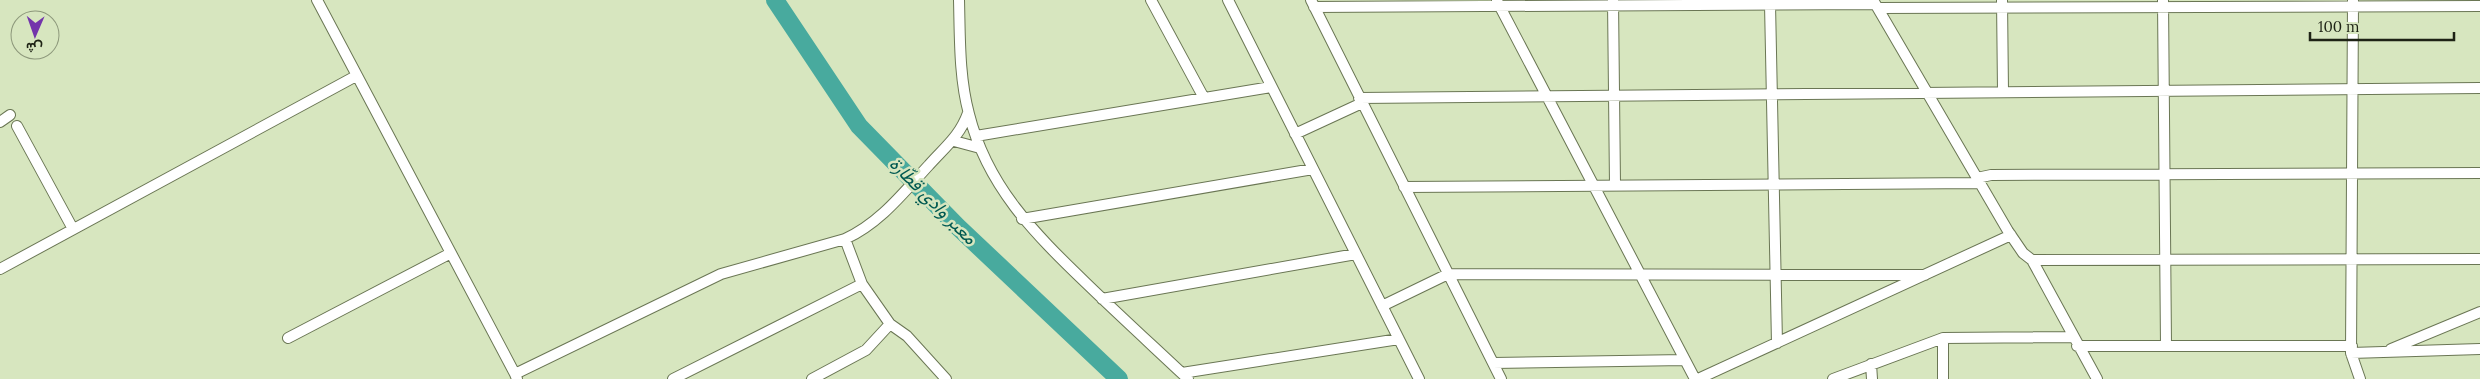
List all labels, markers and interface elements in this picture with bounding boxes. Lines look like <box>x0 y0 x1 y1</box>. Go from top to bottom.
north arrow <box>10 10 60 60</box>
scale bar <box>2310 10 2454 42</box>
text: 100 m <box>2318 17 2359 36</box>
text: ش <box>26 39 43 57</box>
water label: معبر وادي قطّارة <box>882 152 982 252</box>

